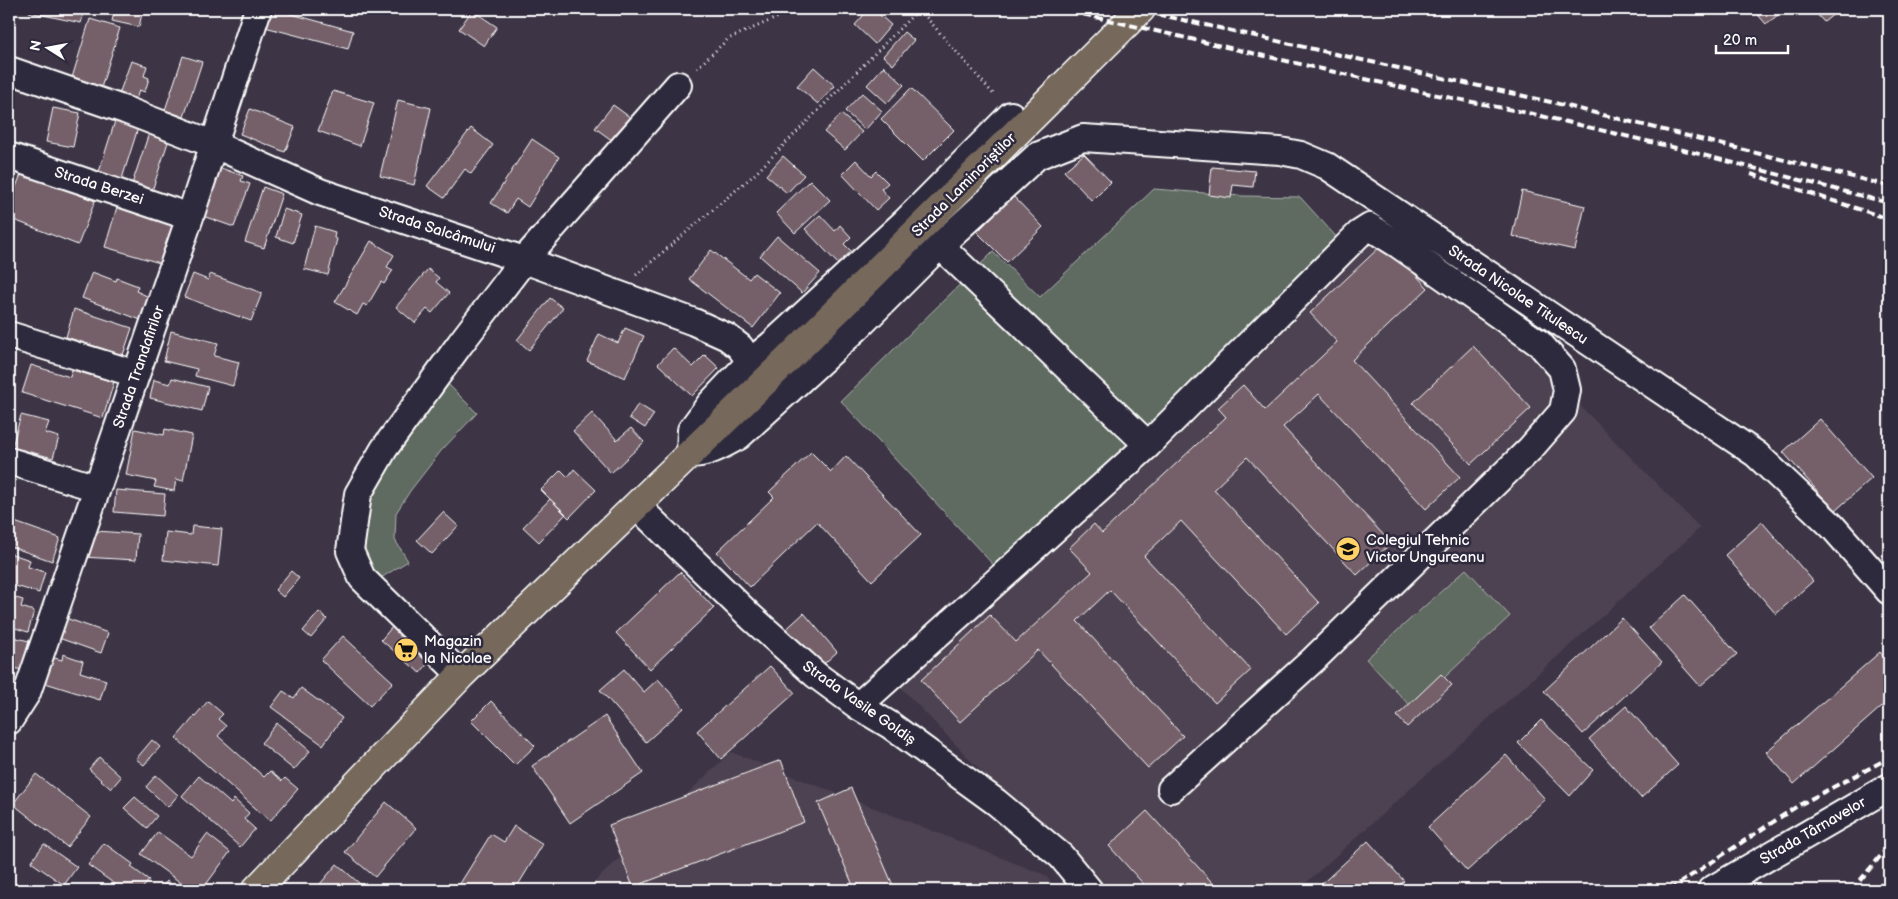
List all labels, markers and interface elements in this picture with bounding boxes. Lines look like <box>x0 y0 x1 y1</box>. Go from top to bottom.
north arrow <box>22 22 72 72</box>
scale bar <box>1716 22 1788 54</box>
text: 20 m <box>1723 31 1757 50</box>
text: N <box>26 39 45 52</box>
street label: Strada Laminoriștilor <box>908 129 1020 241</box>
street label: Strada Berzei <box>52 163 146 209</box>
street label: Strada Salcâmului <box>376 202 498 258</box>
street label: Strada Nicolae Titulescu <box>1444 241 1592 349</box>
street label: Strada Trandafirilor <box>109 302 169 431</box>
place label: Colegiul Tehnic Victor Ungureanu <box>1366 531 1485 567</box>
school or university icon: Colegiul Tehnic Victor Ungureanu <box>1335 536 1361 562</box>
place label: Magazin la Nicolae <box>424 632 492 668</box>
supermarket icon: Magazin la Nicolae <box>393 637 419 663</box>
street label: Strada Vasile Goldiș <box>799 657 920 750</box>
street label: Strada Târnavelor <box>1757 793 1870 869</box>

